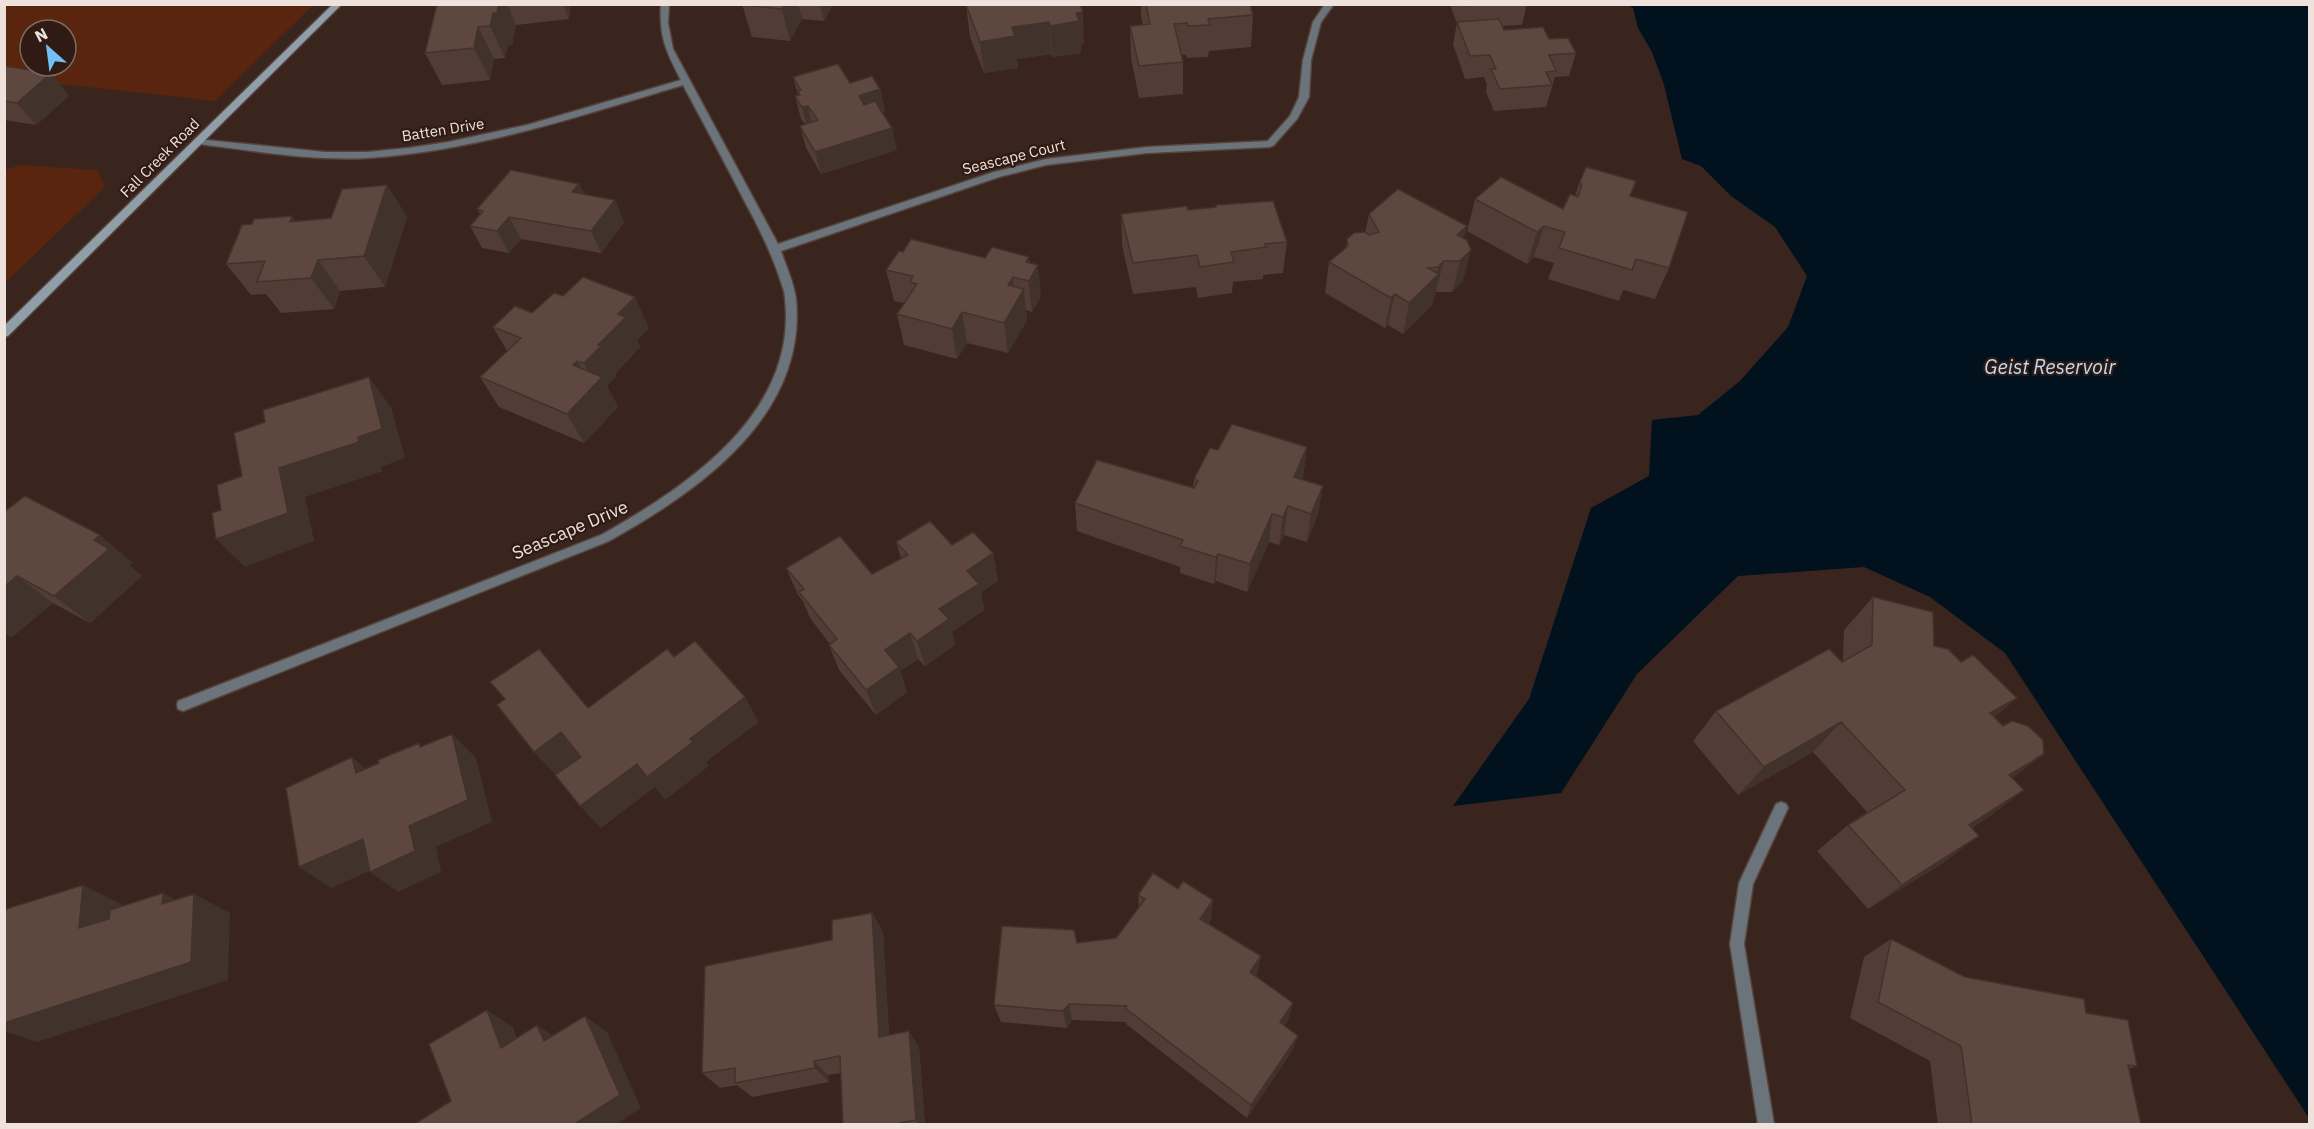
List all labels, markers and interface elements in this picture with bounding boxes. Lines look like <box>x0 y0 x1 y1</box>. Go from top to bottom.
north arrow <box>18 18 78 78</box>
text: N <box>31 23 51 46</box>
street label: Fall Creek Road <box>116 114 203 201</box>
street label: Batten Drive <box>400 114 486 145</box>
street label: Seascape Court <box>960 135 1067 178</box>
water label: Geist Reservoir <box>1984 353 2116 380</box>
street label: Seascape Drive <box>508 495 631 564</box>

